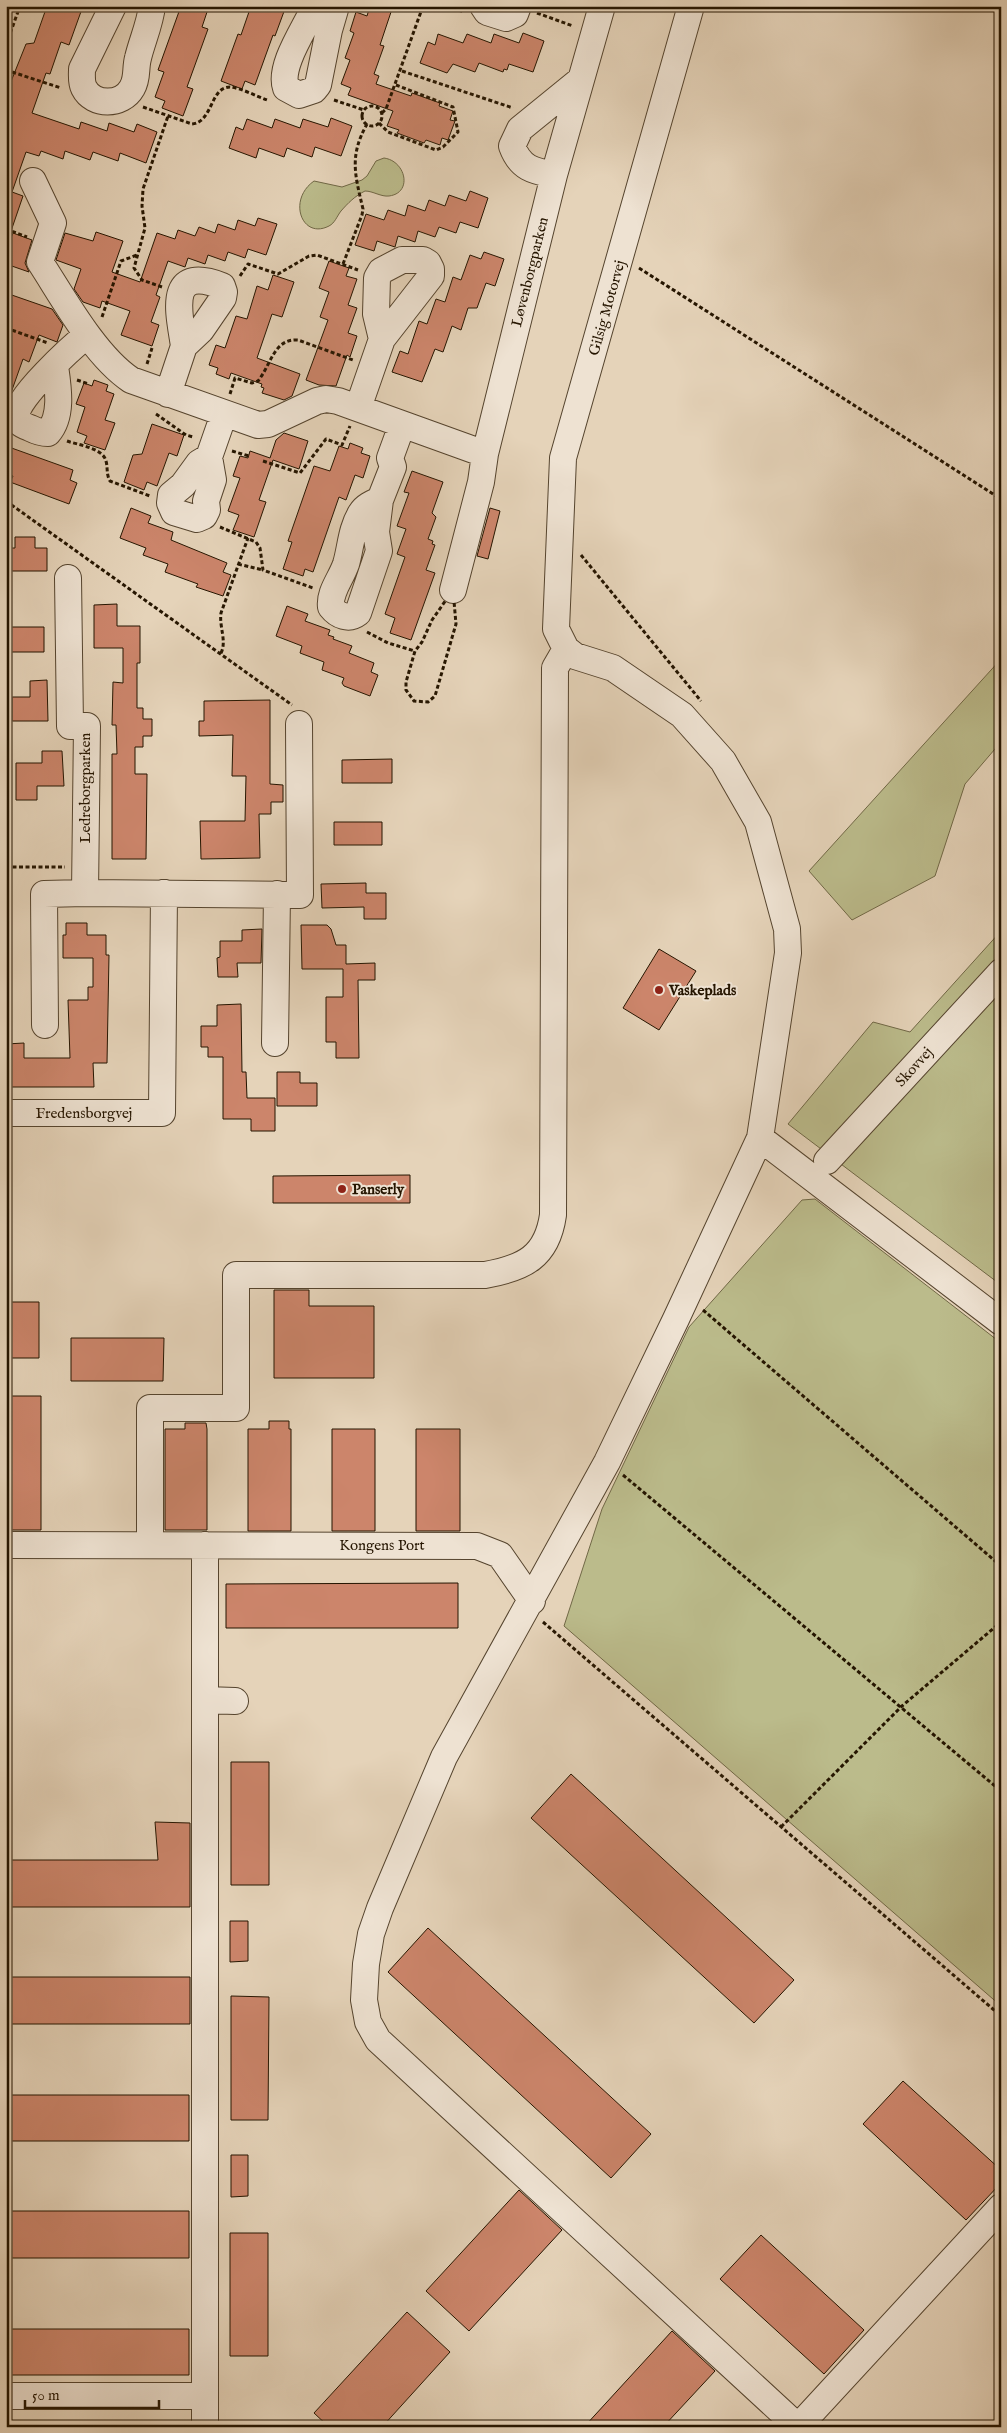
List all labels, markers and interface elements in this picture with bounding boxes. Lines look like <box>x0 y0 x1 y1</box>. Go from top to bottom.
street label: Løvenborgparken <box>507 215 553 329</box>
street label: Gilsig Motorvej <box>584 258 630 358</box>
street label: Ledreborgparken <box>76 733 95 843</box>
place label: Vaskeplads <box>668 981 737 1000</box>
marker: Vaskeplads <box>653 984 665 996</box>
street label: Skovvej <box>891 1043 937 1091</box>
street label: Fredensborgvej <box>36 1104 132 1123</box>
place label: Panserly <box>352 1180 405 1199</box>
marker: Panserly <box>336 1183 348 1195</box>
street label: Kongens Port <box>339 1536 425 1555</box>
scale bar <box>25 2378 159 2410</box>
text: 50 m <box>32 2386 60 2405</box>

